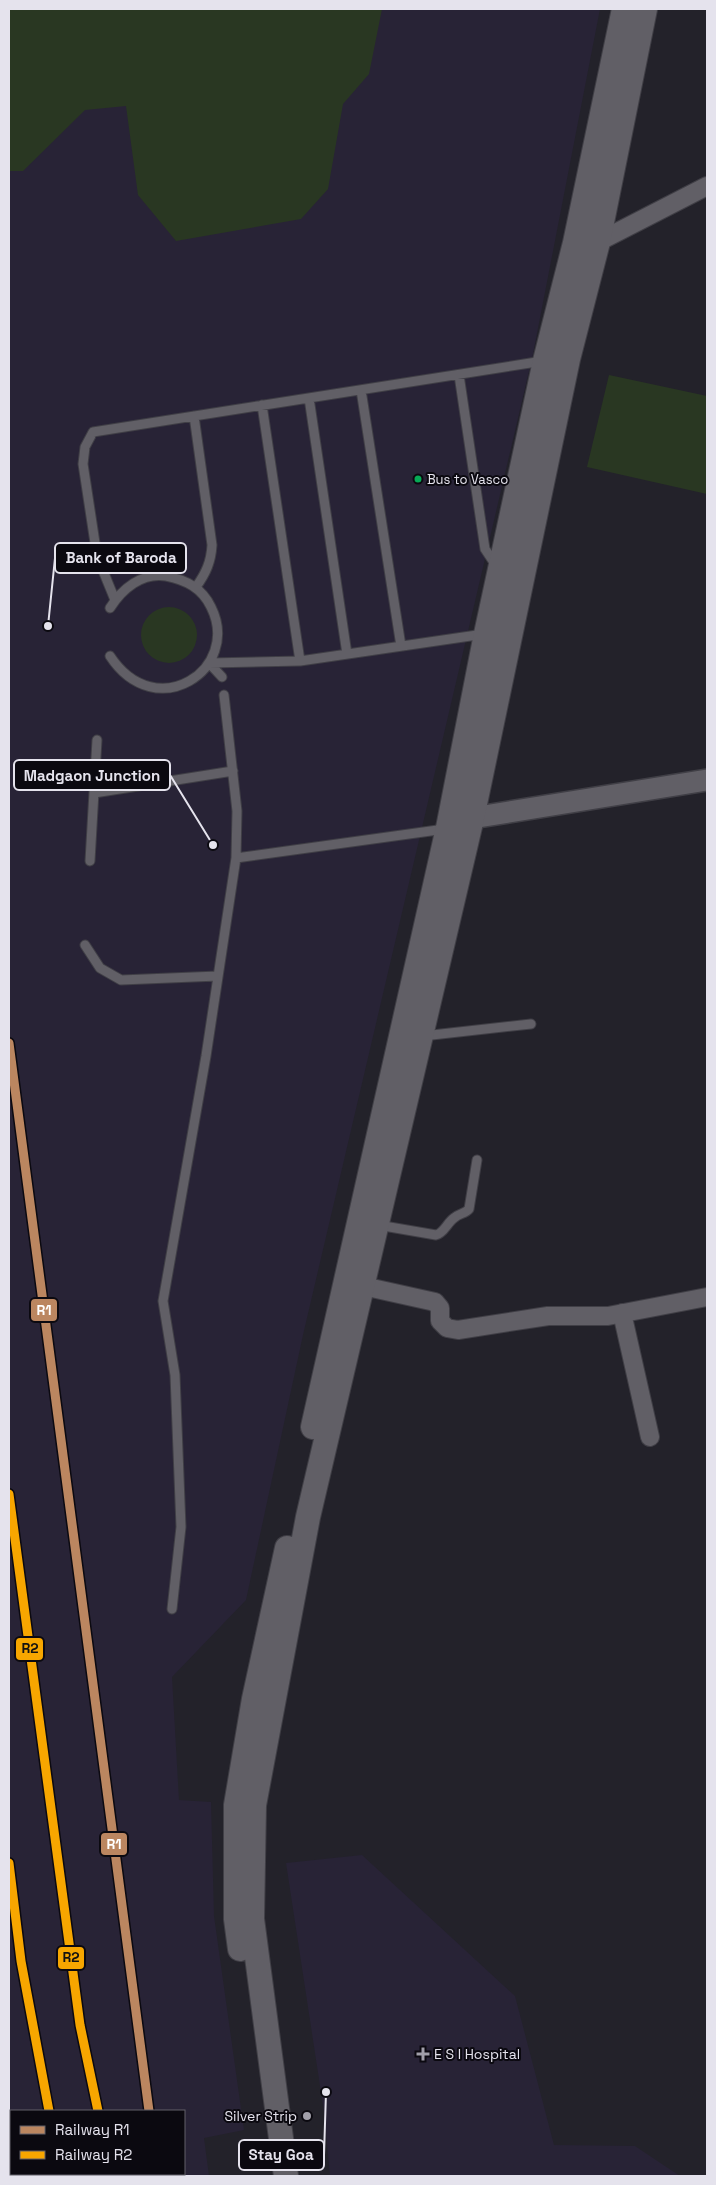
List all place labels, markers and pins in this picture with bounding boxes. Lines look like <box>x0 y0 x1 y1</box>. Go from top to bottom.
place label: Bus to Vasco <box>427 471 508 488</box>
marker: Bus to Vasco <box>413 474 423 484</box>
callout: Bank of Baroda <box>55 543 186 573</box>
callout: Madgaon Junction <box>14 760 170 790</box>
place label: E S I Hospital <box>434 2045 520 2063</box>
marker: E S I Hospital <box>416 2047 430 2061</box>
place label: Silver Strip <box>224 2107 297 2125</box>
marker: Silver Strip <box>301 2110 313 2122</box>
callout: Stay Goa <box>239 2140 324 2170</box>

